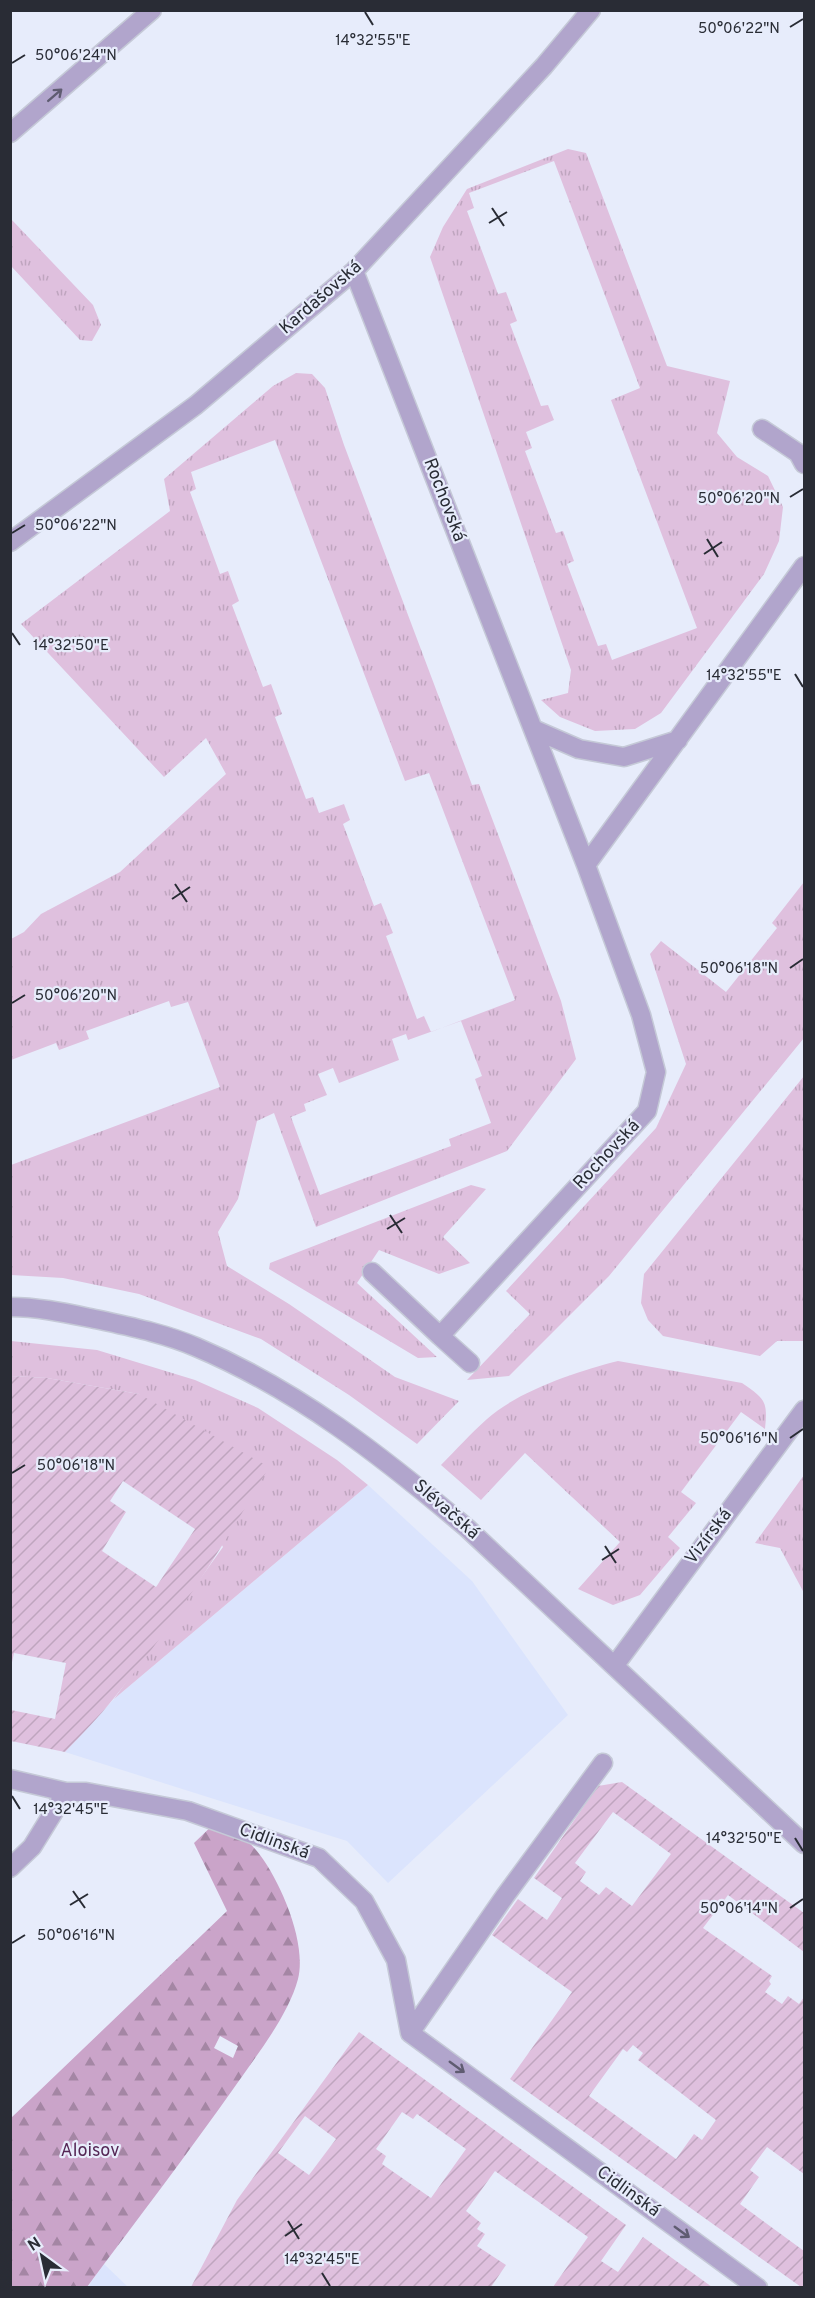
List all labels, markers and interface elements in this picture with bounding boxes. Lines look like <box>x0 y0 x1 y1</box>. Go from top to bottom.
text: 50°06'22"N <box>698 20 780 39</box>
text: 14°32'55"E <box>335 32 411 51</box>
text: 50°06'24"N <box>35 47 117 66</box>
one-way arrow <box>47 88 62 102</box>
street label: Kardašovská <box>275 256 367 340</box>
street label: Rochovská <box>418 455 470 545</box>
text: 50°06'20"N <box>698 490 780 509</box>
text: 50°06'22"N <box>35 517 117 536</box>
text: 14°32'50"E <box>33 637 109 656</box>
text: 14°32'55"E <box>706 667 782 686</box>
text: 50°06'18"N <box>700 960 778 979</box>
text: 50°06'20"N <box>35 987 117 1006</box>
street label: Rochovská <box>569 1115 645 1195</box>
text: 50°06'16"N <box>700 1430 778 1449</box>
text: 50°06'18"N <box>37 1457 115 1476</box>
street label: Slévačská <box>408 1475 484 1545</box>
street label: Vizírská <box>680 1504 738 1570</box>
text: 14°32'45"E <box>33 1801 109 1820</box>
street label: Cidlinská <box>236 1819 312 1865</box>
text: 14°32'50"E <box>706 1830 782 1849</box>
text: 50°06'14"N <box>700 1900 778 1919</box>
text: 50°06'16"N <box>37 1927 115 1946</box>
one-way arrow <box>449 2061 465 2073</box>
park label: Aloisov <box>61 2140 120 2163</box>
street label: Cidlinská <box>592 2161 664 2223</box>
north arrow <box>12 2226 72 2286</box>
one-way arrow <box>674 2226 690 2238</box>
text: N <box>25 2234 45 2257</box>
text: 14°32'45"E <box>284 2251 360 2270</box>

